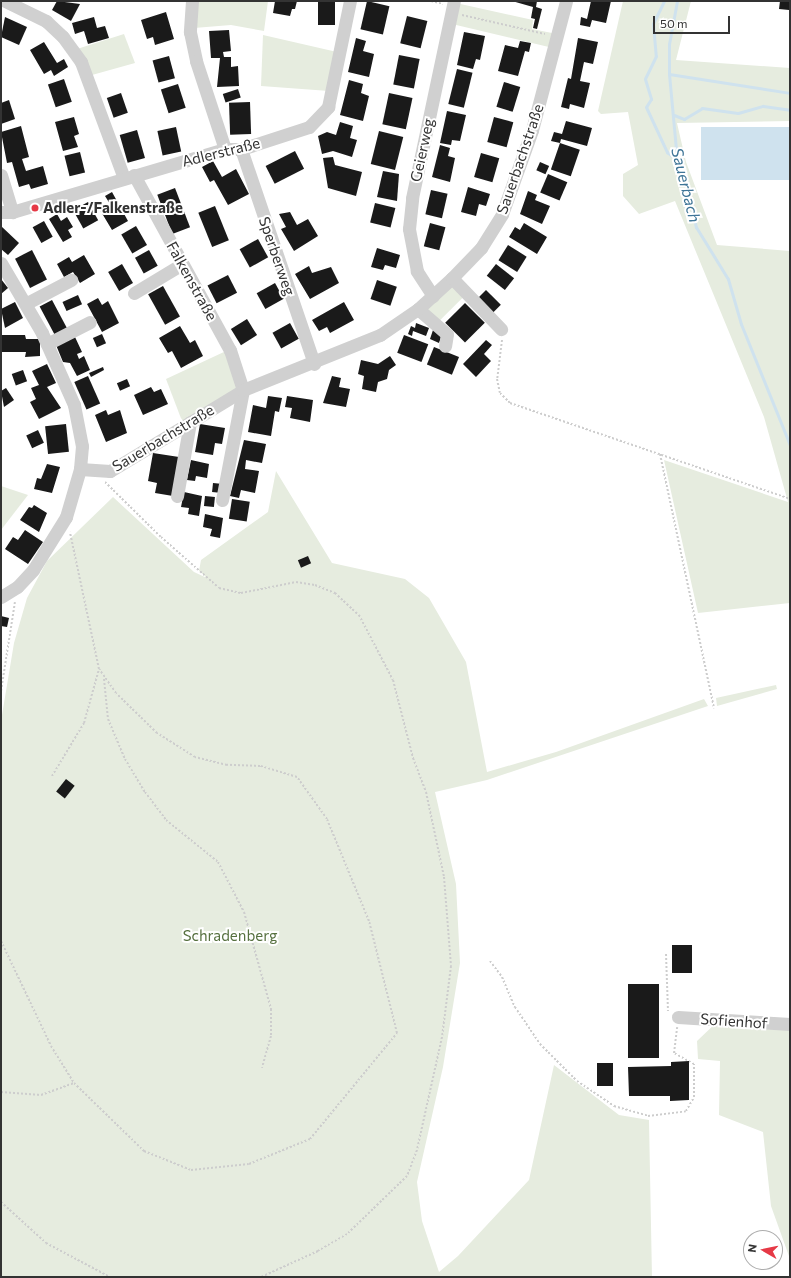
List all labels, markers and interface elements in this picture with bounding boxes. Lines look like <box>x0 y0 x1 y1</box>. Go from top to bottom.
scale bar <box>655 8 732 34</box>
text: 50 m <box>660 16 688 30</box>
street label: Sauerbachstraße <box>493 102 547 216</box>
street label: Geierweg <box>406 117 438 183</box>
street label: Adlerstraße <box>180 134 262 170</box>
water label: Sauerbach <box>667 146 705 224</box>
place label: Adler-/Falkenstraße <box>43 199 183 217</box>
marker: Adler-/Falkenstraße <box>30 203 40 213</box>
street label: Sperberweg <box>255 214 299 298</box>
street label: Falkenstraße <box>163 238 221 324</box>
street label: Sauerbachstraße <box>109 401 217 475</box>
park label: Schradenberg <box>183 927 277 945</box>
street label: Sofienhof <box>700 1010 768 1032</box>
north arrow <box>743 1230 783 1270</box>
text: N <box>745 1243 759 1253</box>

